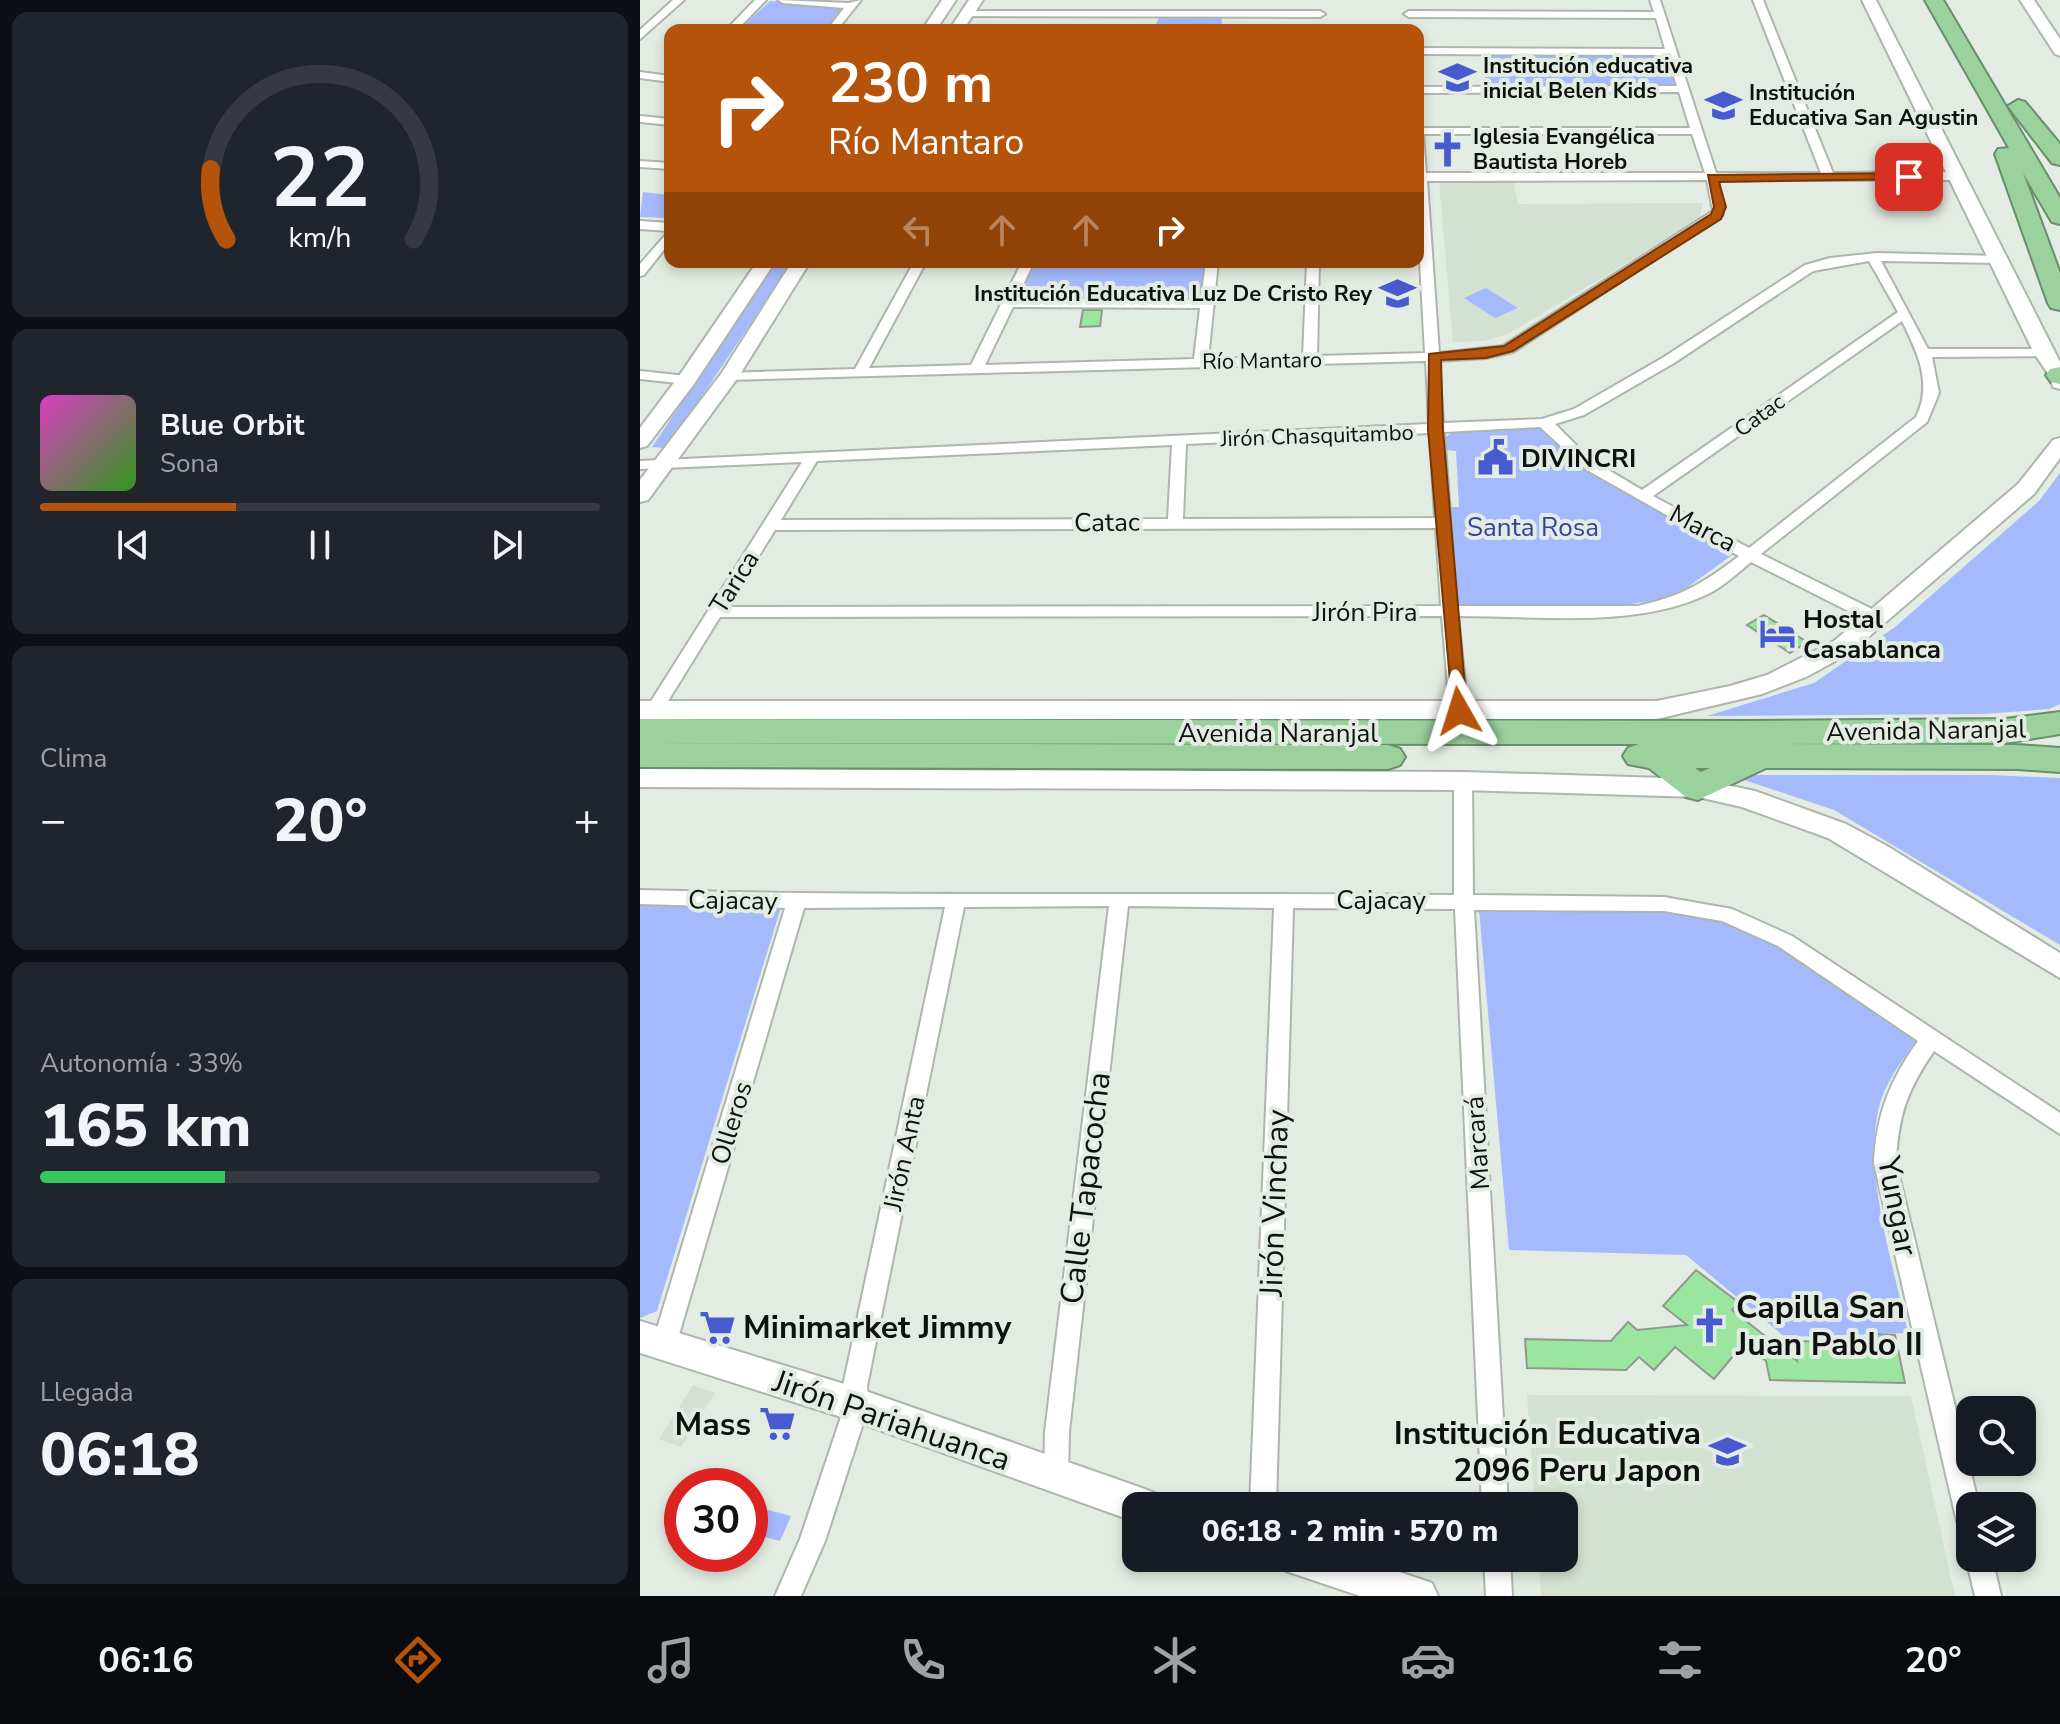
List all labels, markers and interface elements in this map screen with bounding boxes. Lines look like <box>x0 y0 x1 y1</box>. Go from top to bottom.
text: 230 m <box>828 45 993 122</box>
place label: Institución educativa inicial Belen Kids <box>1483 51 1693 106</box>
icon: right <box>696 56 800 160</box>
school or university icon: Institución educativa inicial Belen Kids <box>1438 59 1476 97</box>
place label: Institución Educativa San Agustin <box>1749 78 1978 133</box>
school or university icon: Institución Educativa San Agustin <box>1704 86 1742 124</box>
text: Río Mantaro <box>828 118 1024 167</box>
text: 22 <box>270 122 370 235</box>
place label: Iglesia Evangélica Bautista Horeb <box>1473 122 1655 177</box>
church icon: Iglesia Evangélica Bautista Horeb <box>1428 130 1466 168</box>
pin <box>1875 143 1943 211</box>
icon: arrive <box>1887 155 1931 199</box>
icon: left <box>896 208 940 252</box>
icon: ahead <box>980 208 1024 252</box>
icon: ahead <box>1064 208 1108 252</box>
icon: right <box>1148 208 1192 252</box>
text: km/h <box>289 219 351 258</box>
school or university icon: Institución Educativa Luz De Cristo Rey <box>1379 274 1417 312</box>
place label: Institución Educativa Luz De Cristo Rey <box>974 279 1372 309</box>
street label: Río Mantaro <box>1202 345 1322 377</box>
street label: Catac <box>1728 387 1791 444</box>
text: Blue Orbit <box>160 405 304 446</box>
street label: Jirón Chasquitambo <box>1219 418 1414 454</box>
public building icon: DIVINCRI <box>1476 439 1514 477</box>
place label: DIVINCRI <box>1521 441 1636 476</box>
text: Sona <box>160 446 219 481</box>
street label: Marca <box>1663 496 1742 561</box>
street label: Catac <box>1074 504 1140 541</box>
park label: Santa Rosa <box>1467 510 1599 545</box>
icon: previous <box>111 523 155 567</box>
icon: pause <box>298 523 342 567</box>
icon: next <box>485 523 529 567</box>
street label: Tarica <box>701 544 767 621</box>
street label: Jirón Pira <box>1312 595 1417 630</box>
place label: Hostal Casablanca <box>1803 602 1941 667</box>
hotel icon: Hostal Casablanca <box>1758 615 1796 653</box>
position arrow <box>1417 669 1501 753</box>
street label: Avenida Naranjal <box>1826 711 2027 750</box>
street label: Avenida Naranjal <box>1178 716 1378 751</box>
text: Clima <box>40 741 107 776</box>
text: 20° <box>272 780 368 862</box>
text: − <box>40 791 66 851</box>
text: + <box>574 791 600 851</box>
street label: Cajacay <box>688 882 779 919</box>
street label: Cajacay <box>1336 883 1426 918</box>
text: Autonomía · 33% <box>40 1046 243 1081</box>
street label: Calle Tapacocha <box>1050 1069 1121 1307</box>
street label: Olleros <box>702 1077 761 1169</box>
text: 165 km <box>40 1085 252 1167</box>
street label: Jirón Anta <box>875 1093 934 1215</box>
street label: Marcará <box>1457 1095 1498 1191</box>
street label: Jirón Vinchay <box>1250 1108 1299 1298</box>
street label: Yungar <box>1867 1152 1928 1260</box>
place label: Capilla San Juan Pablo II <box>1735 1286 1923 1366</box>
place label: Minimarket Jimmy <box>743 1306 1012 1349</box>
church icon: Capilla San Juan Pablo II <box>1691 1306 1729 1344</box>
supermarket icon: Minimarket Jimmy <box>698 1308 736 1346</box>
street label: Jirón Pariahuanca <box>766 1359 1016 1481</box>
text: Llegada <box>40 1375 133 1410</box>
map controls <box>1956 1396 2036 1572</box>
button: search <box>1956 1396 2036 1476</box>
place label: Mass <box>674 1403 751 1446</box>
supermarket icon: Mass <box>758 1405 796 1443</box>
place label: Institución Educativa 2096 Peru Japon <box>1394 1412 1701 1492</box>
text: 06:18 <box>40 1414 200 1496</box>
school or university icon: Institución Educativa 2096 Peru Japon <box>1708 1432 1746 1470</box>
speed limit sign: 30 <box>664 1468 768 1572</box>
button: layers <box>1956 1492 2036 1572</box>
text: 06:18 · 2 min · 570 m <box>1202 1511 1498 1552</box>
icon: directions <box>390 1632 446 1688</box>
icon: music <box>643 1632 699 1688</box>
icon: phone <box>895 1632 951 1688</box>
icon: climate <box>1147 1632 1203 1688</box>
icon: car <box>1400 1632 1456 1688</box>
icon: filters <box>1652 1632 1708 1688</box>
text: 06:16 <box>98 1636 194 1685</box>
text: 20° <box>1905 1636 1962 1685</box>

